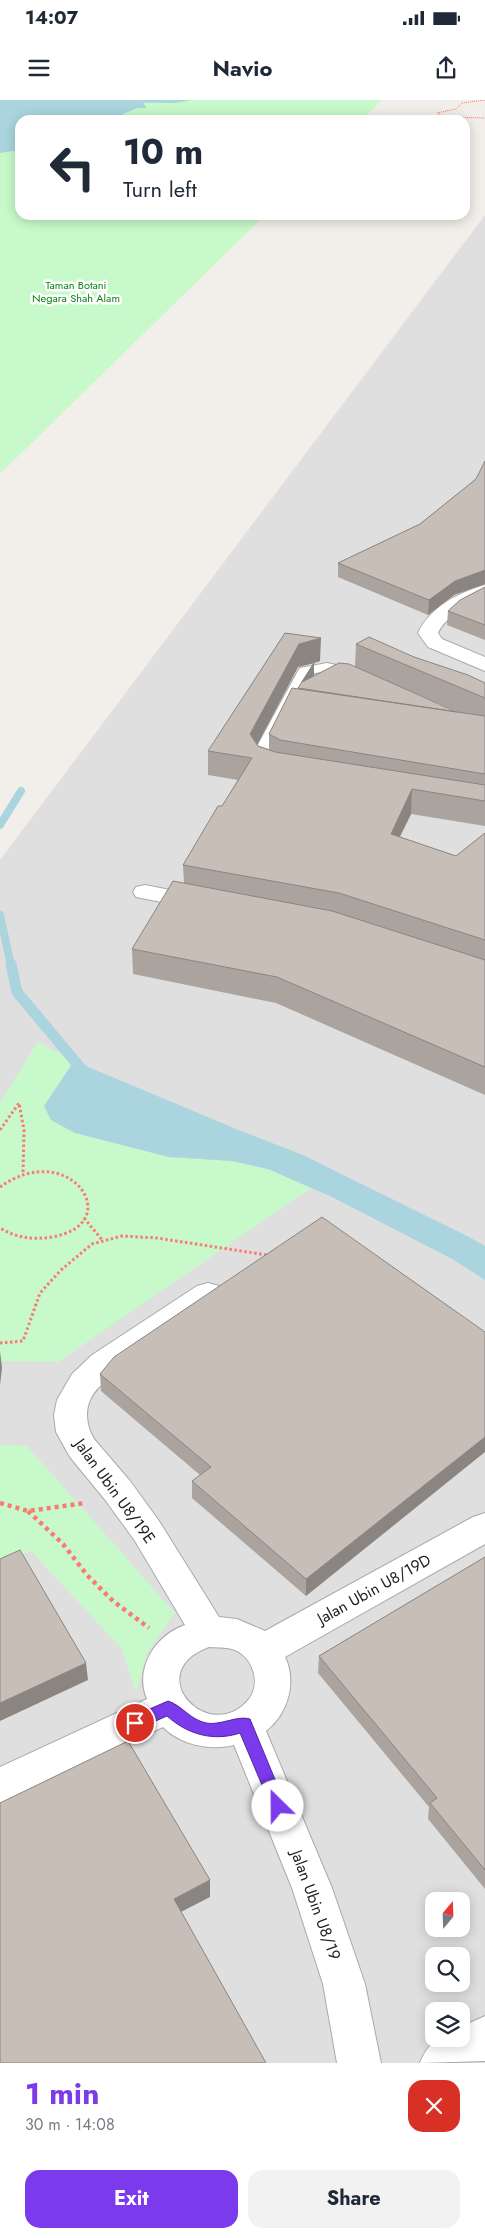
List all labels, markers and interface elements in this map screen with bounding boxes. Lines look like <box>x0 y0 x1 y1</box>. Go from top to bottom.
text: 14:07 <box>25 4 78 31</box>
text: Navio <box>213 52 272 84</box>
icon: menu <box>25 54 53 82</box>
icon: share <box>432 54 460 82</box>
text: 10 m <box>123 127 203 177</box>
icon: left <box>40 135 105 200</box>
text: Turn left <box>123 173 197 205</box>
park label: Taman Botani Negara Shah Alam <box>32 277 120 306</box>
street label: Jalan Ubin U8/19E <box>68 1432 161 1548</box>
street label: Jalan Ubin U8/19D <box>311 1548 435 1631</box>
pin <box>114 1702 156 1744</box>
icon: arrive <box>121 1709 149 1737</box>
position arrow <box>251 1779 303 1831</box>
street label: Jalan Ubin U8/19 <box>285 1845 347 1963</box>
north arrow <box>425 1892 470 1938</box>
map controls <box>425 1892 470 2047</box>
button: search <box>425 1947 470 1992</box>
button: layers <box>425 2002 470 2047</box>
text: 1 min <box>25 2072 99 2115</box>
button: close <box>408 2080 460 2132</box>
text: 30 m · 14:08 <box>25 2113 115 2136</box>
button: Exit <box>25 2170 238 2228</box>
button: Share <box>248 2170 460 2228</box>

